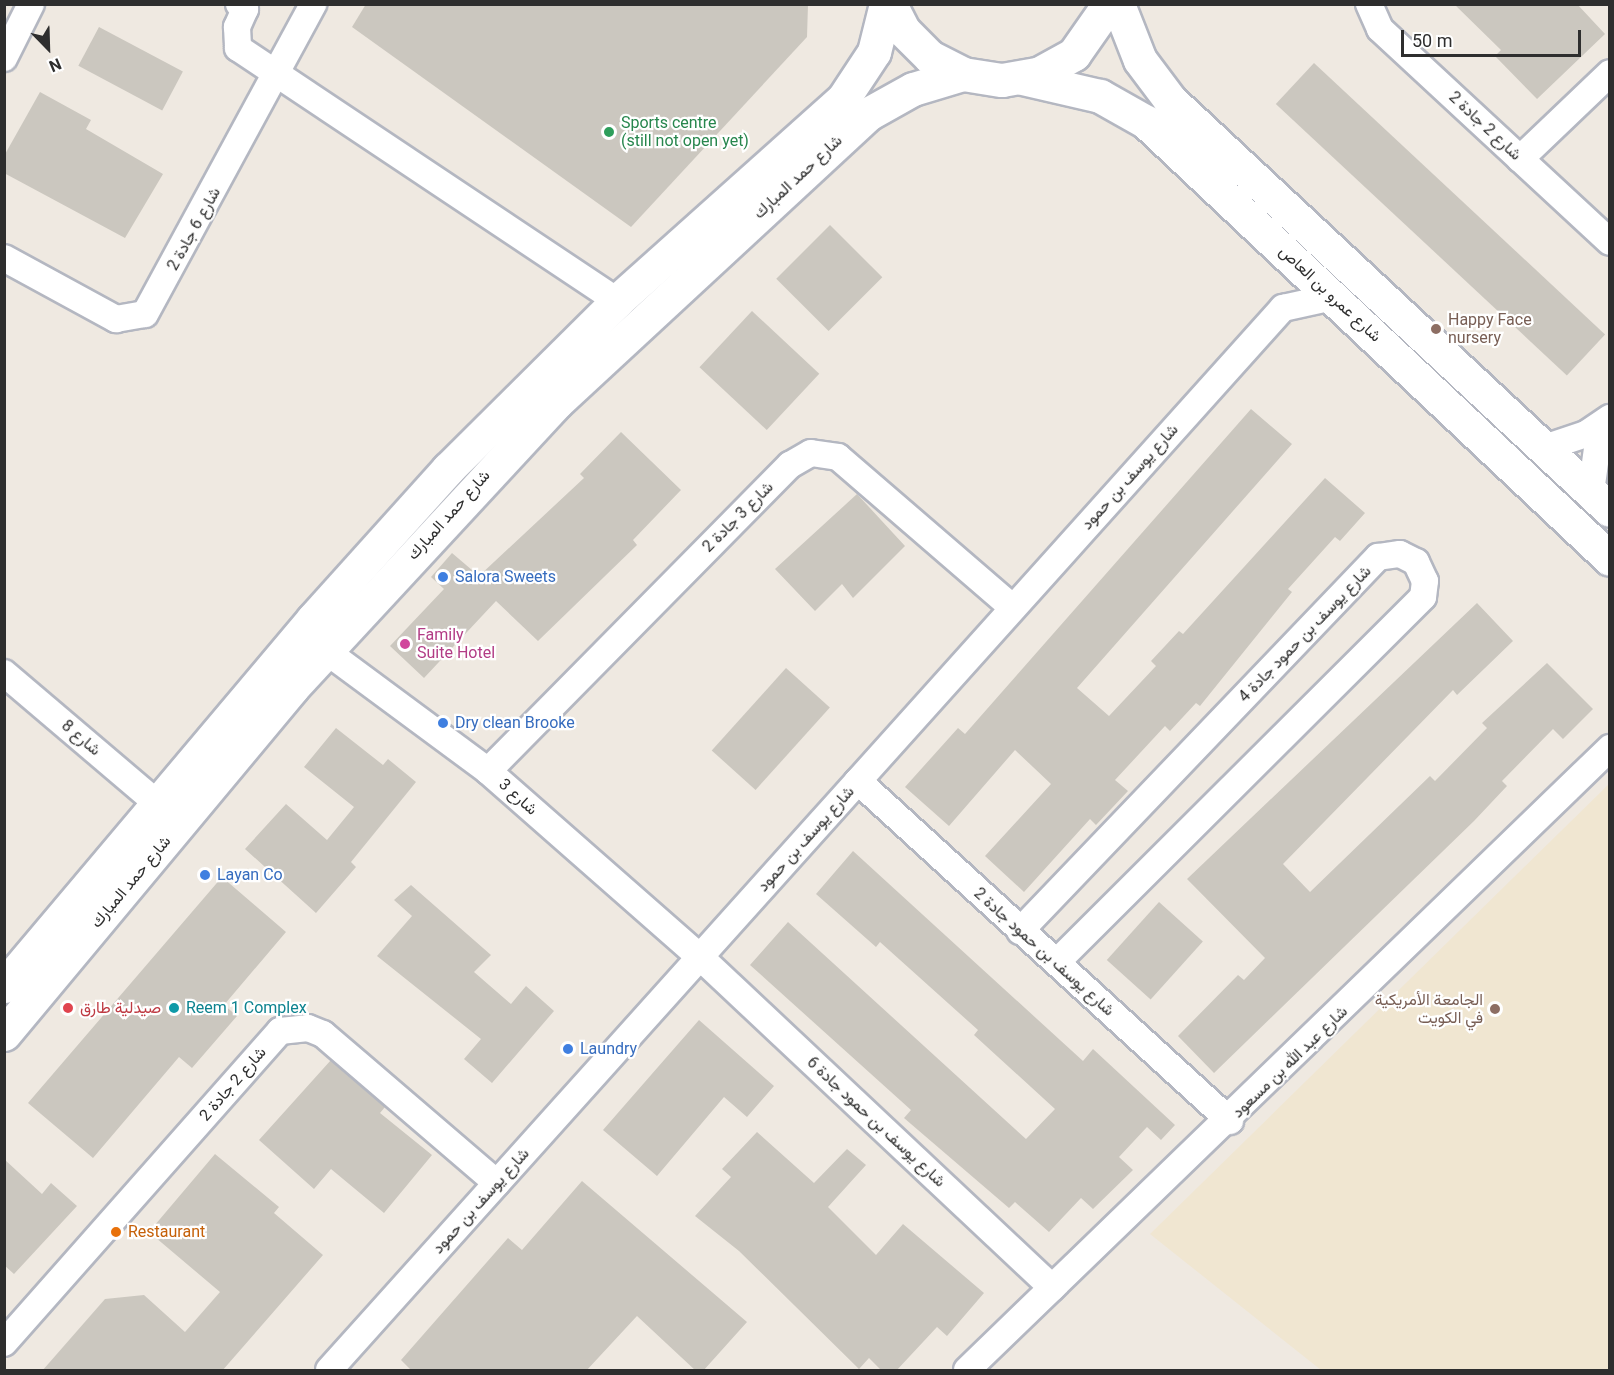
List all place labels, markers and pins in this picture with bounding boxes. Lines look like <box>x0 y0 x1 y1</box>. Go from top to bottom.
place label: Sports centre (still not open yet) <box>621 113 749 151</box>
marker: Sports centre (still not open yet) <box>602 125 616 139</box>
place label: Happy Face nursery <box>1448 310 1532 348</box>
marker: Happy Face nursery <box>1429 322 1443 336</box>
place label: Salora Sweets <box>455 567 556 587</box>
marker: Salora Sweets <box>436 570 450 584</box>
place label: Family Suite Hotel <box>417 625 495 663</box>
marker: Family Suite Hotel <box>398 637 412 651</box>
place label: Dry clean Brooke <box>455 713 575 733</box>
marker: Dry clean Brooke <box>436 716 450 730</box>
place label: Layan Co <box>217 865 283 885</box>
marker: Layan Co <box>198 868 212 882</box>
place label: الجامعة الأمريكية في الكويت <box>1375 990 1483 1028</box>
place label: صيدلية طارق <box>80 998 161 1018</box>
place label: Reem 1 Complex <box>186 998 307 1018</box>
marker: صيدلية طارق <box>61 1001 75 1015</box>
marker: Reem 1 Complex <box>167 1001 181 1015</box>
marker: الجامعة الأمريكية في الكويت <box>1488 1002 1502 1016</box>
place label: Laundry <box>580 1039 637 1059</box>
marker: Laundry <box>561 1042 575 1056</box>
place label: Restaurant <box>128 1222 205 1242</box>
marker: Restaurant <box>109 1225 123 1239</box>

